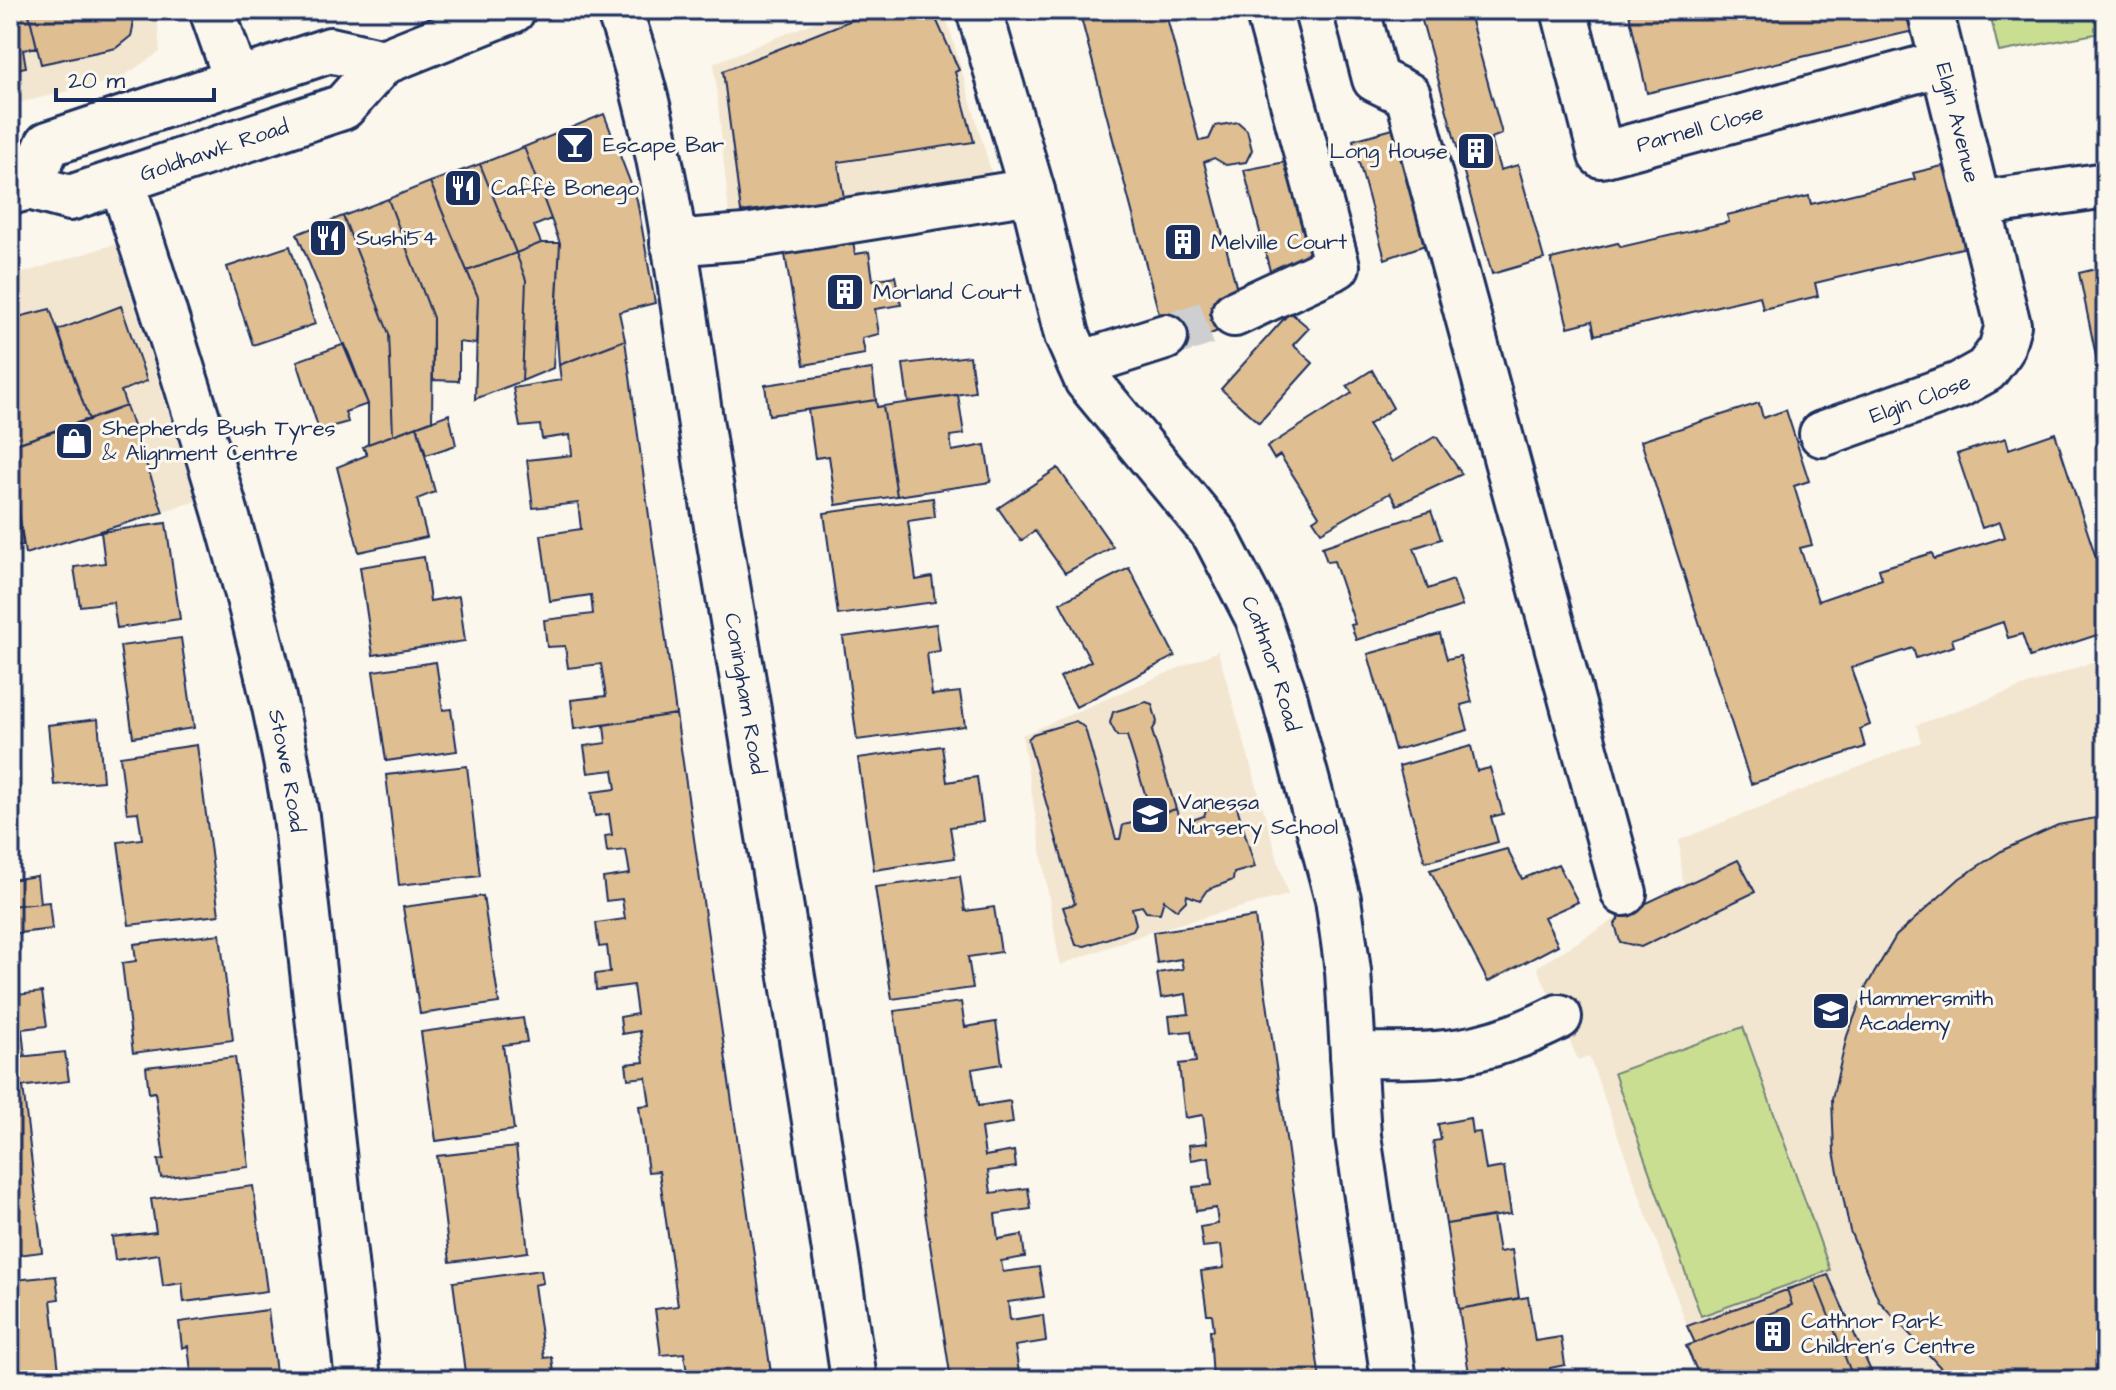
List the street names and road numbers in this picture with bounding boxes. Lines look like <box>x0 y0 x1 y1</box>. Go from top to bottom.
street label: Elgin Avenue <box>1928 59 1988 186</box>
street label: Parnell Close <box>1633 96 1767 160</box>
street label: Goldhawk Road <box>136 111 293 189</box>
street label: Elgin Close <box>1865 366 1976 431</box>
street label: Cathnor Road <box>1234 590 1308 735</box>
street label: Coningham Road <box>716 611 774 777</box>
street label: Stowe Road <box>260 706 313 834</box>

